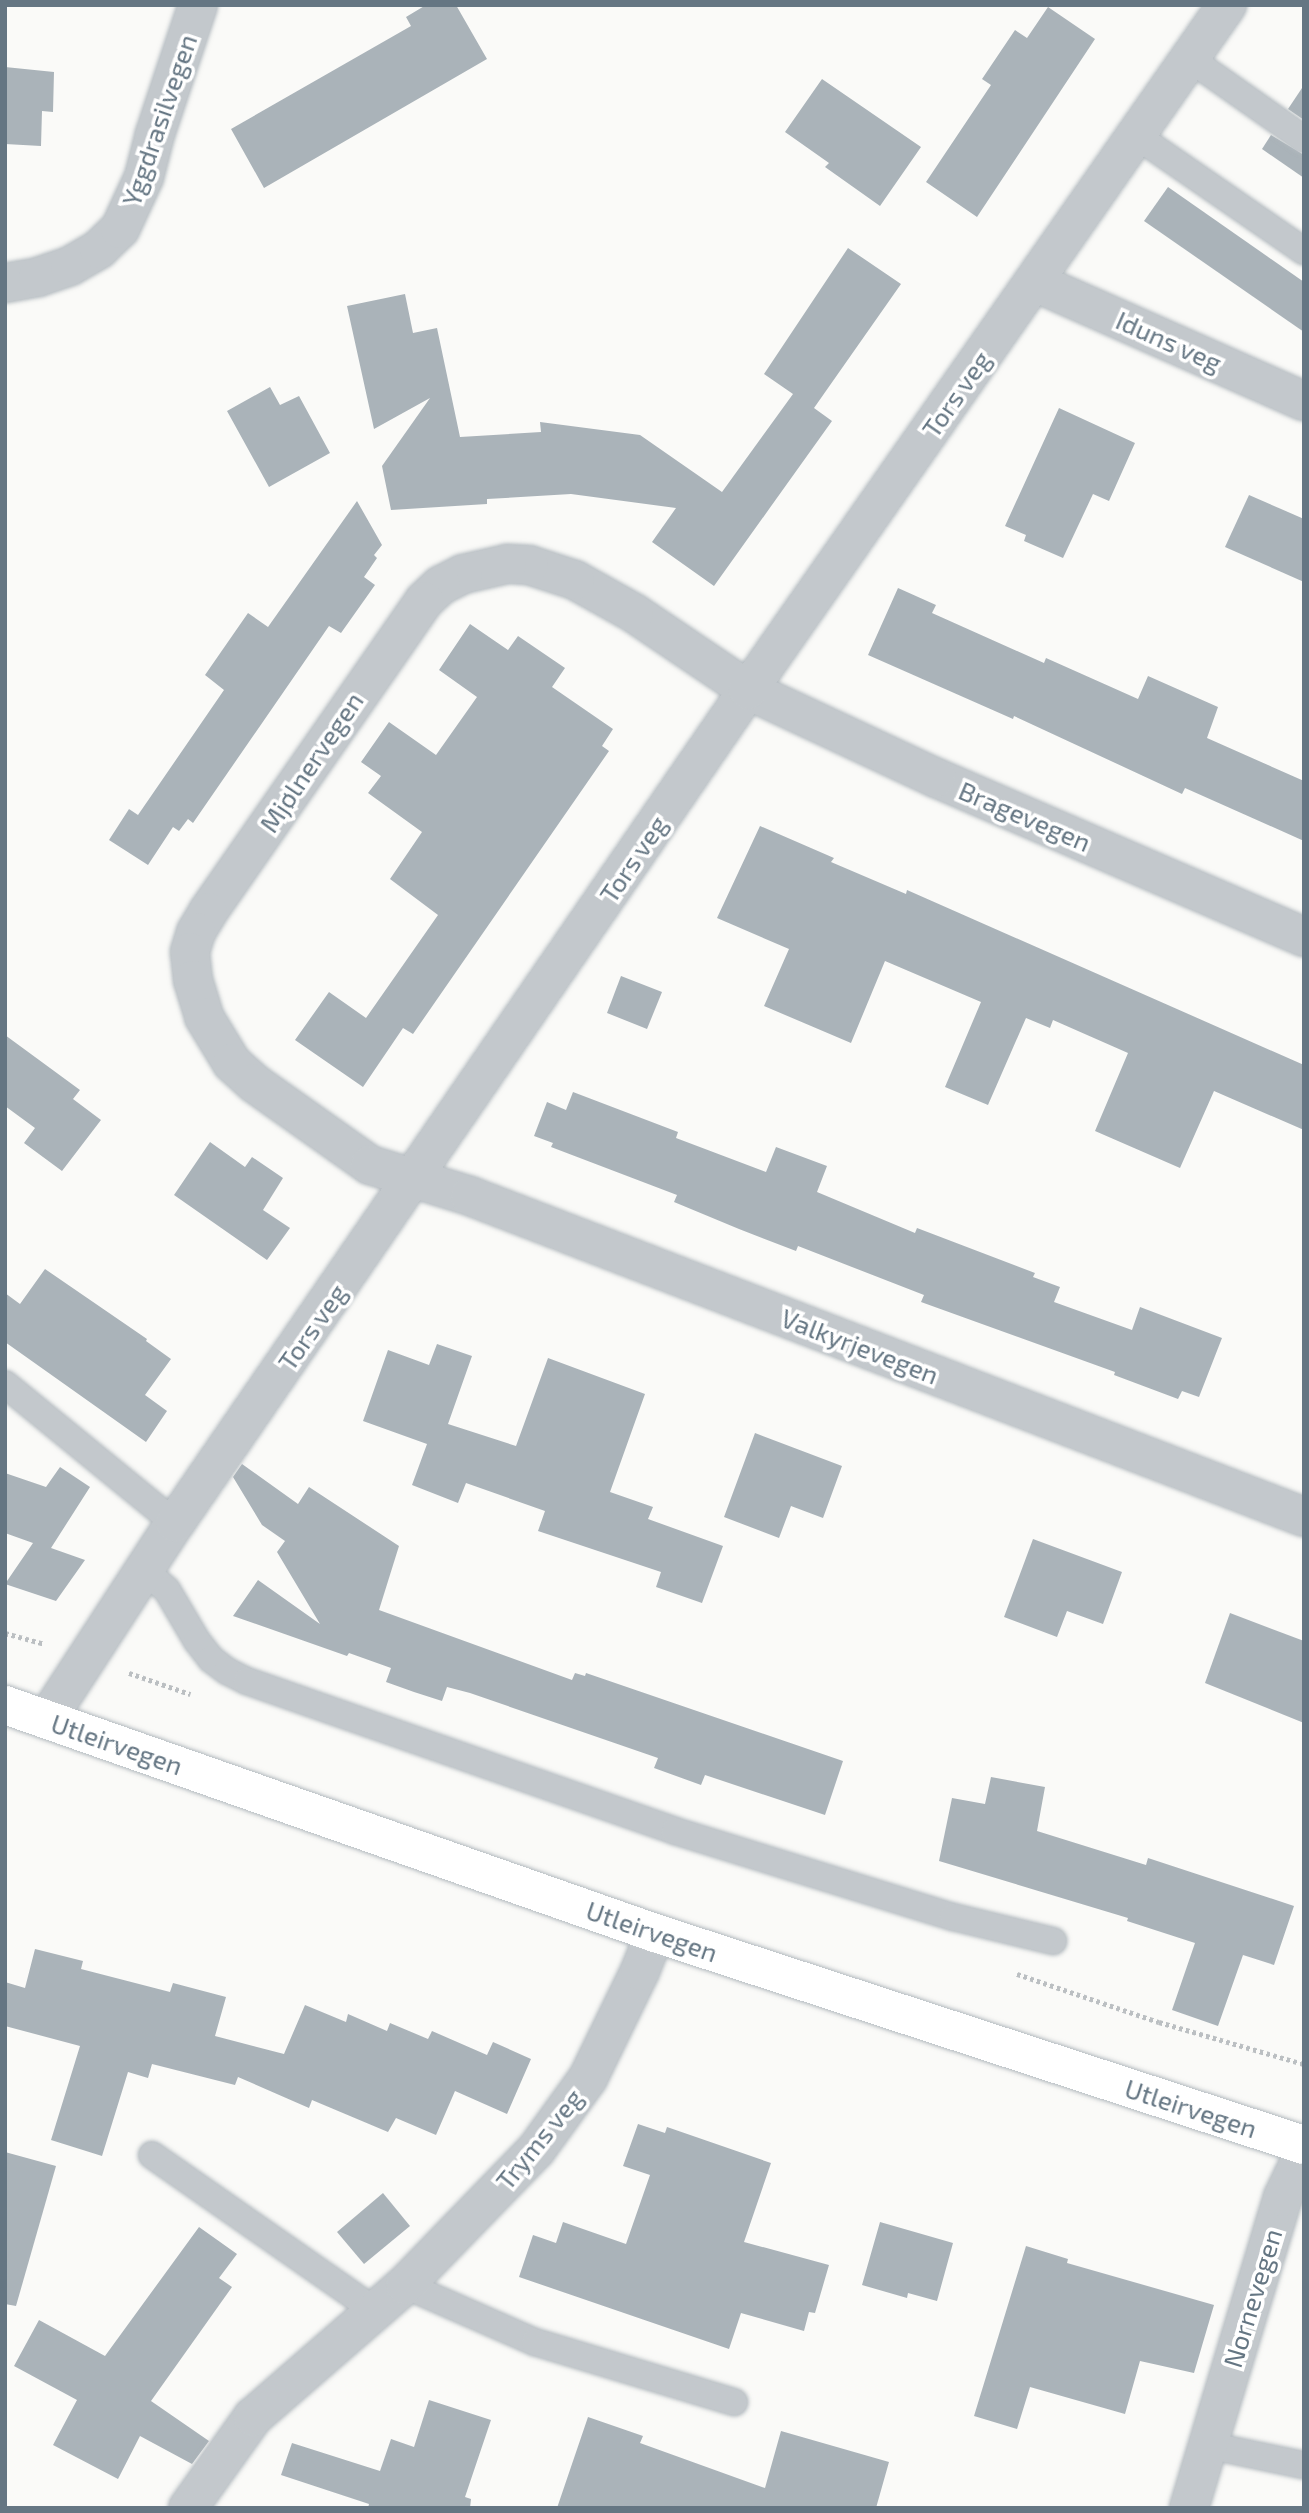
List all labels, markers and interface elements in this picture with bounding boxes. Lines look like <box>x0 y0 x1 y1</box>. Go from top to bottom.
street label: Yggdrasilvegen <box>115 30 203 210</box>
street label: Iduns veg <box>1111 304 1227 378</box>
street label: Tors veg <box>915 345 997 443</box>
street label: Mjølnervegen <box>253 686 369 838</box>
street label: Bragevegen <box>954 774 1096 858</box>
street label: Tors veg <box>593 809 673 909</box>
street label: Tors veg <box>271 1278 353 1376</box>
street label: Valkyrjevegen <box>777 1302 943 1390</box>
street label: Utleirvegen <box>47 1707 187 1781</box>
street label: Utleirvegen <box>582 1894 722 1968</box>
street label: Utleirvegen <box>1121 2072 1261 2144</box>
street label: Tryms veg <box>489 2082 589 2196</box>
street label: Nornevegen <box>1216 2225 1288 2371</box>

